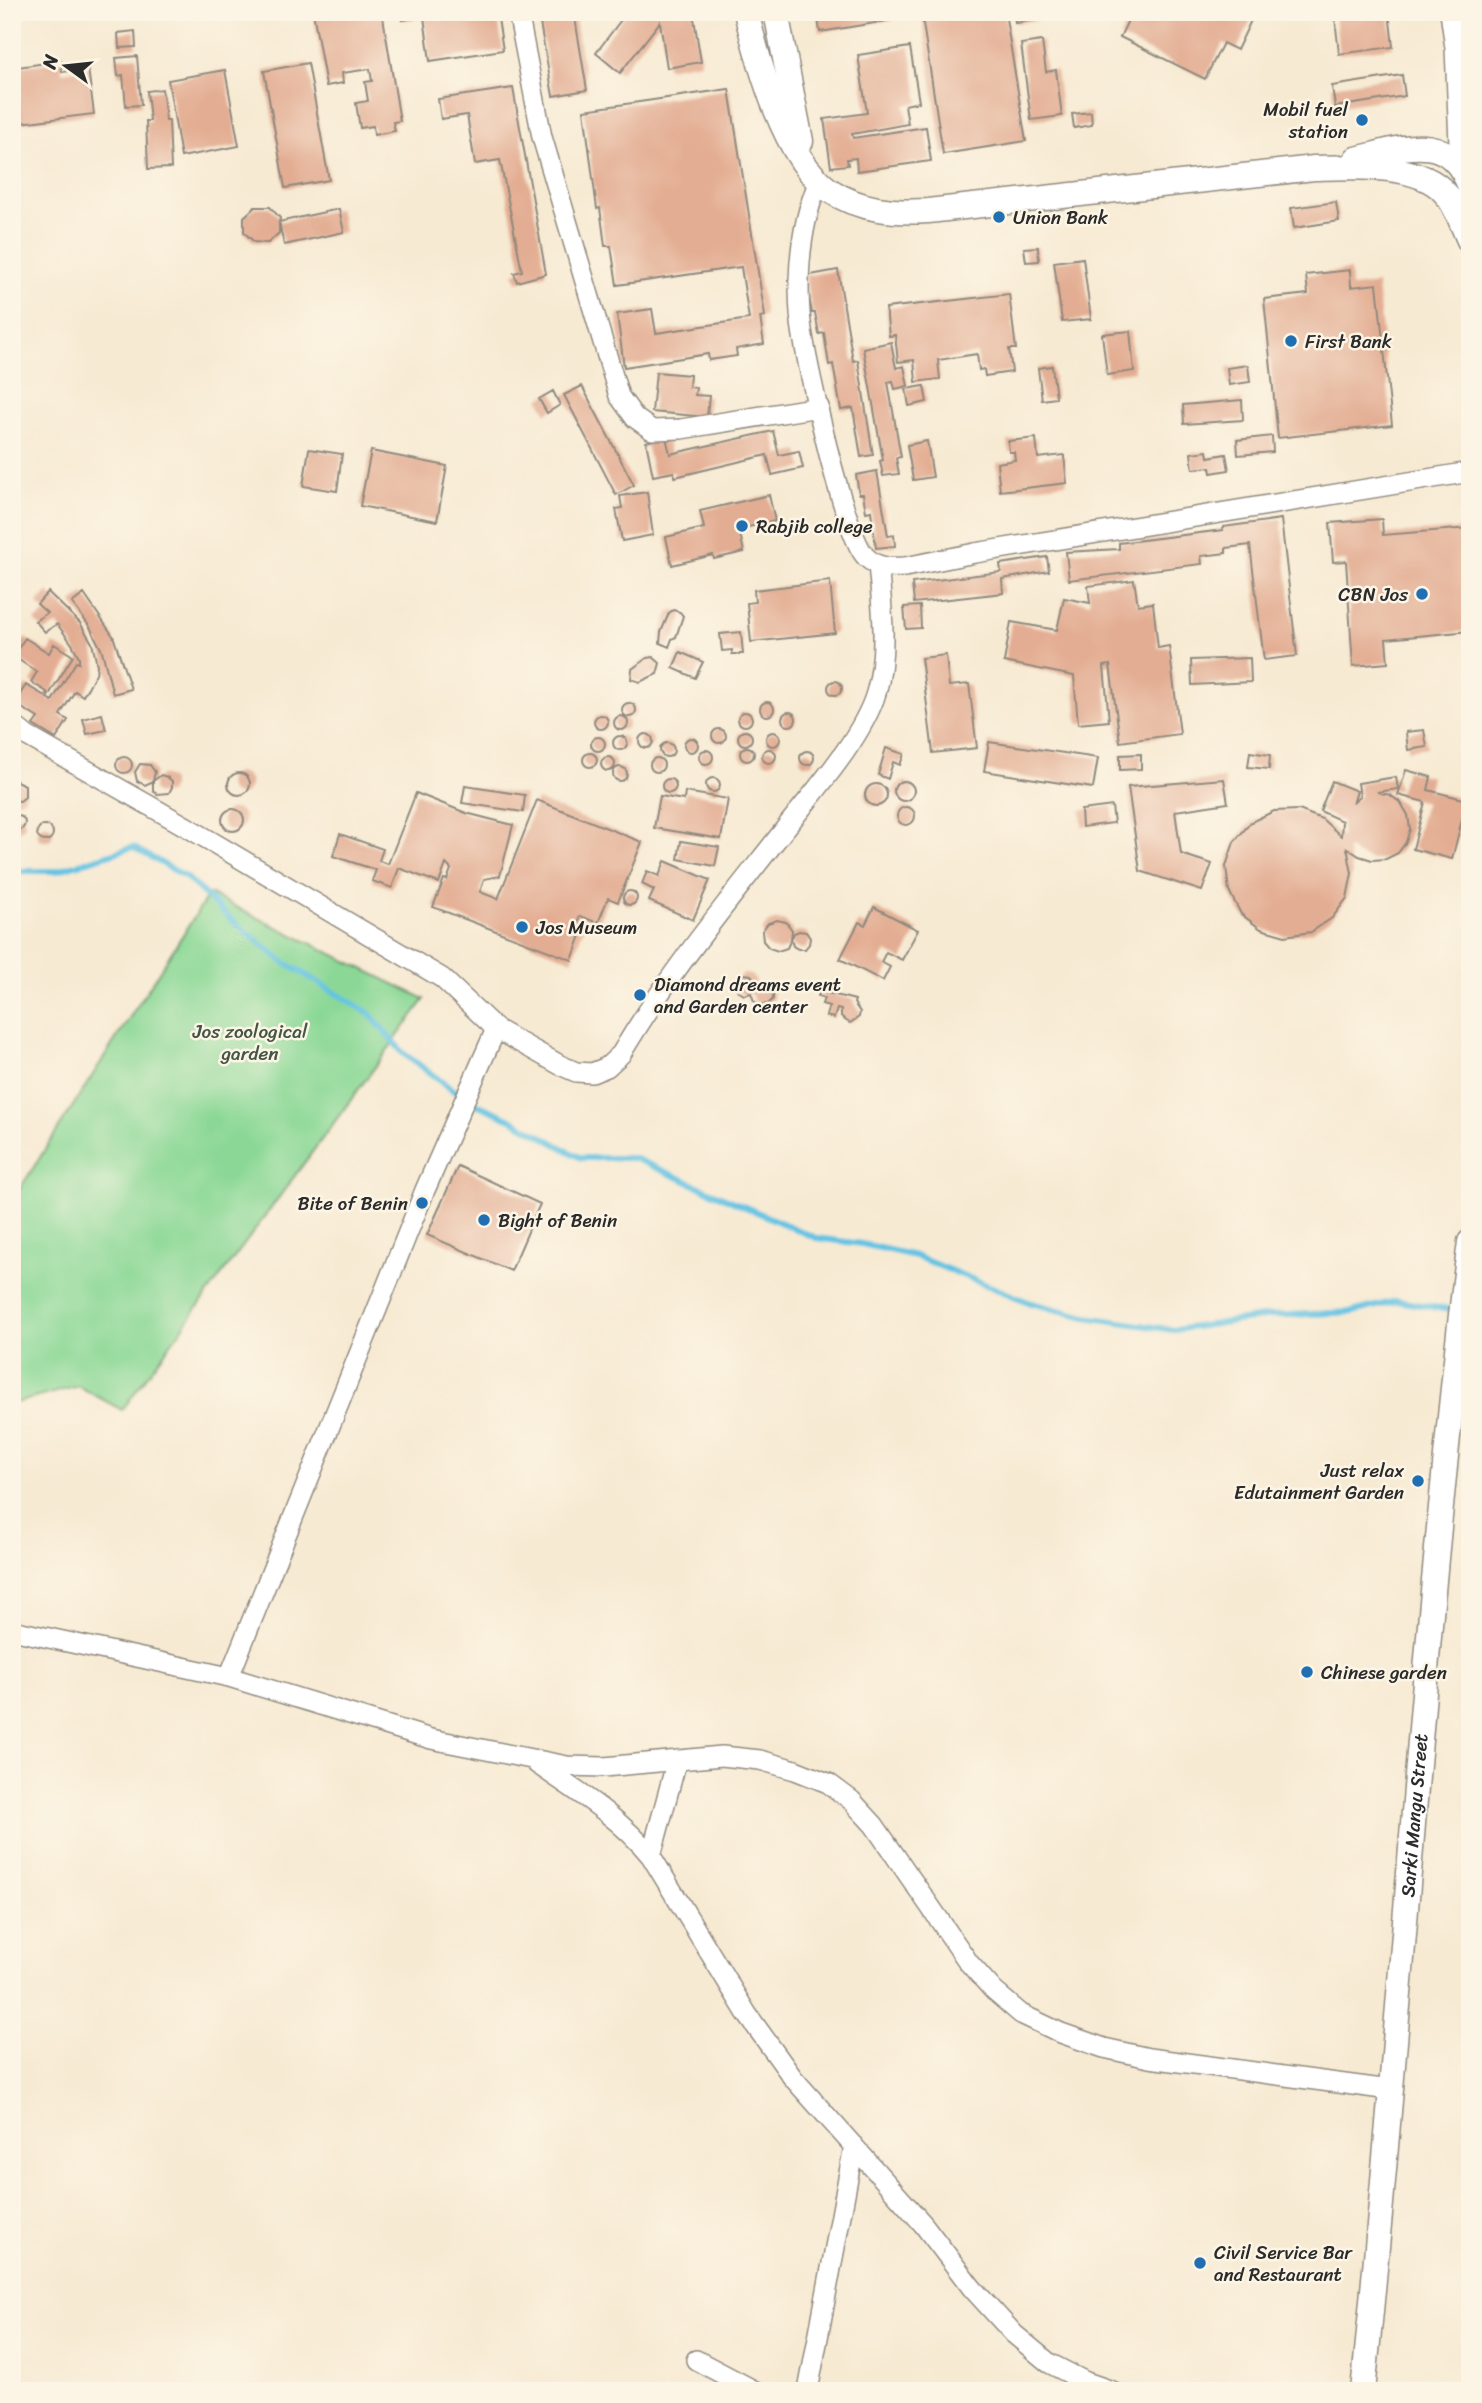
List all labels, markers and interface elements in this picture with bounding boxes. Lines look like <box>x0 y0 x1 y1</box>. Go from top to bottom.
north arrow <box>32 32 102 102</box>
text: N <box>32 50 68 73</box>
place label: Mobil fuel station <box>1263 93 1349 148</box>
marker: Mobil fuel station <box>1354 112 1370 128</box>
place label: Union Bank <box>1013 201 1109 234</box>
marker: Union Bank <box>991 209 1007 225</box>
place label: First Bank <box>1305 325 1392 358</box>
marker: First Bank <box>1283 333 1299 349</box>
place label: Rabjib college <box>756 510 873 543</box>
marker: Rabjib college <box>734 518 750 534</box>
place label: CBN Jos <box>1338 578 1408 611</box>
marker: CBN Jos <box>1414 586 1430 602</box>
place label: Jos Museum <box>535 911 637 944</box>
marker: Jos Museum <box>514 919 530 935</box>
place label: Diamond dreams event and Garden center <box>654 968 841 1023</box>
marker: Diamond dreams event and Garden center <box>632 987 648 1003</box>
park label: Jos zoological garden <box>192 1015 308 1070</box>
place label: Bite of Benin <box>298 1187 408 1220</box>
marker: Bite of Benin <box>414 1195 430 1211</box>
place label: Bight of Benin <box>498 1204 617 1237</box>
marker: Bight of Benin <box>476 1212 492 1228</box>
place label: Just relax Edutainment Garden <box>1234 1454 1404 1509</box>
marker: Just relax Edutainment Garden <box>1410 1473 1426 1489</box>
place label: Chinese garden <box>1321 1656 1447 1689</box>
marker: Chinese garden <box>1299 1664 1315 1680</box>
street label: Sarki Mangu Street <box>1391 1732 1437 1898</box>
place label: Civil Service Bar and Restaurant <box>1214 2236 1353 2291</box>
marker: Civil Service Bar and Restaurant <box>1192 2255 1208 2271</box>

